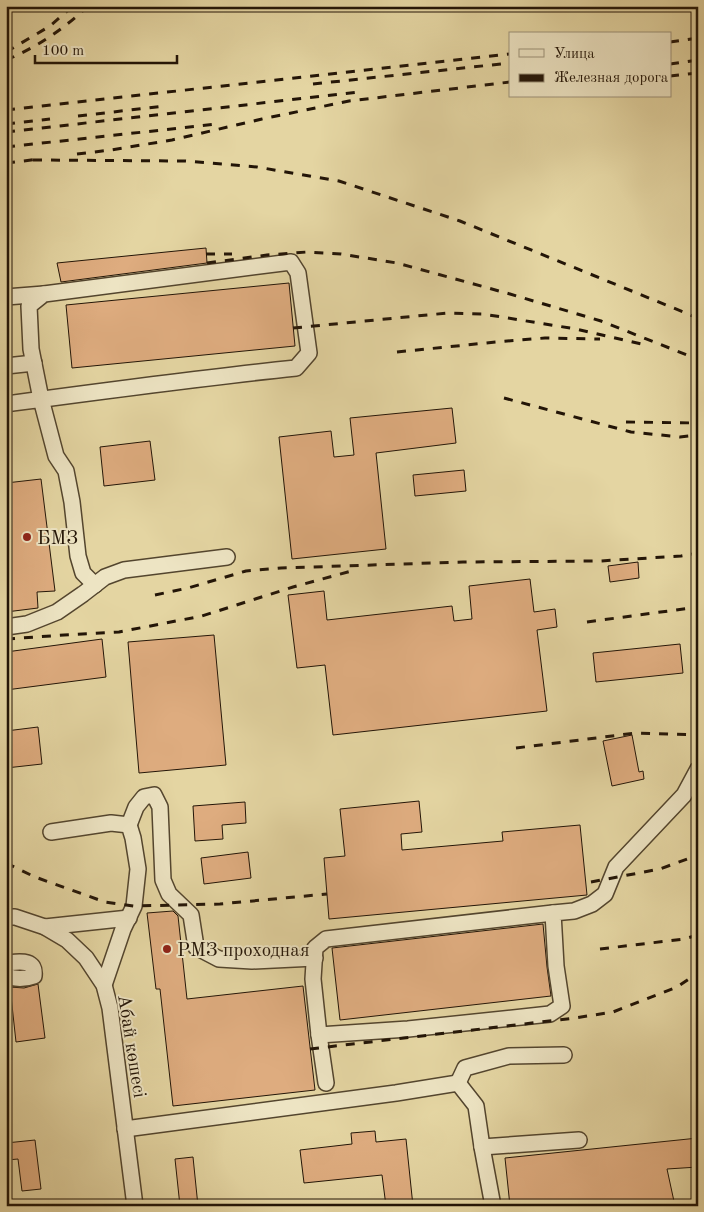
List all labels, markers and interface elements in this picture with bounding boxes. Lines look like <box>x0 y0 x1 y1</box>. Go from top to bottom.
scale bar <box>35 32 178 64</box>
legend <box>509 32 672 98</box>
text: 100 m <box>42 44 84 59</box>
text: Улица <box>554 47 595 62</box>
text: Железная дорога <box>554 71 669 86</box>
place label: БМЗ <box>37 530 78 549</box>
marker: БМЗ <box>21 531 33 543</box>
place label: РМЗ проходная <box>177 942 310 961</box>
marker: РМЗ проходная <box>161 943 173 955</box>
street label: Абай көшесі <box>113 993 148 1099</box>

